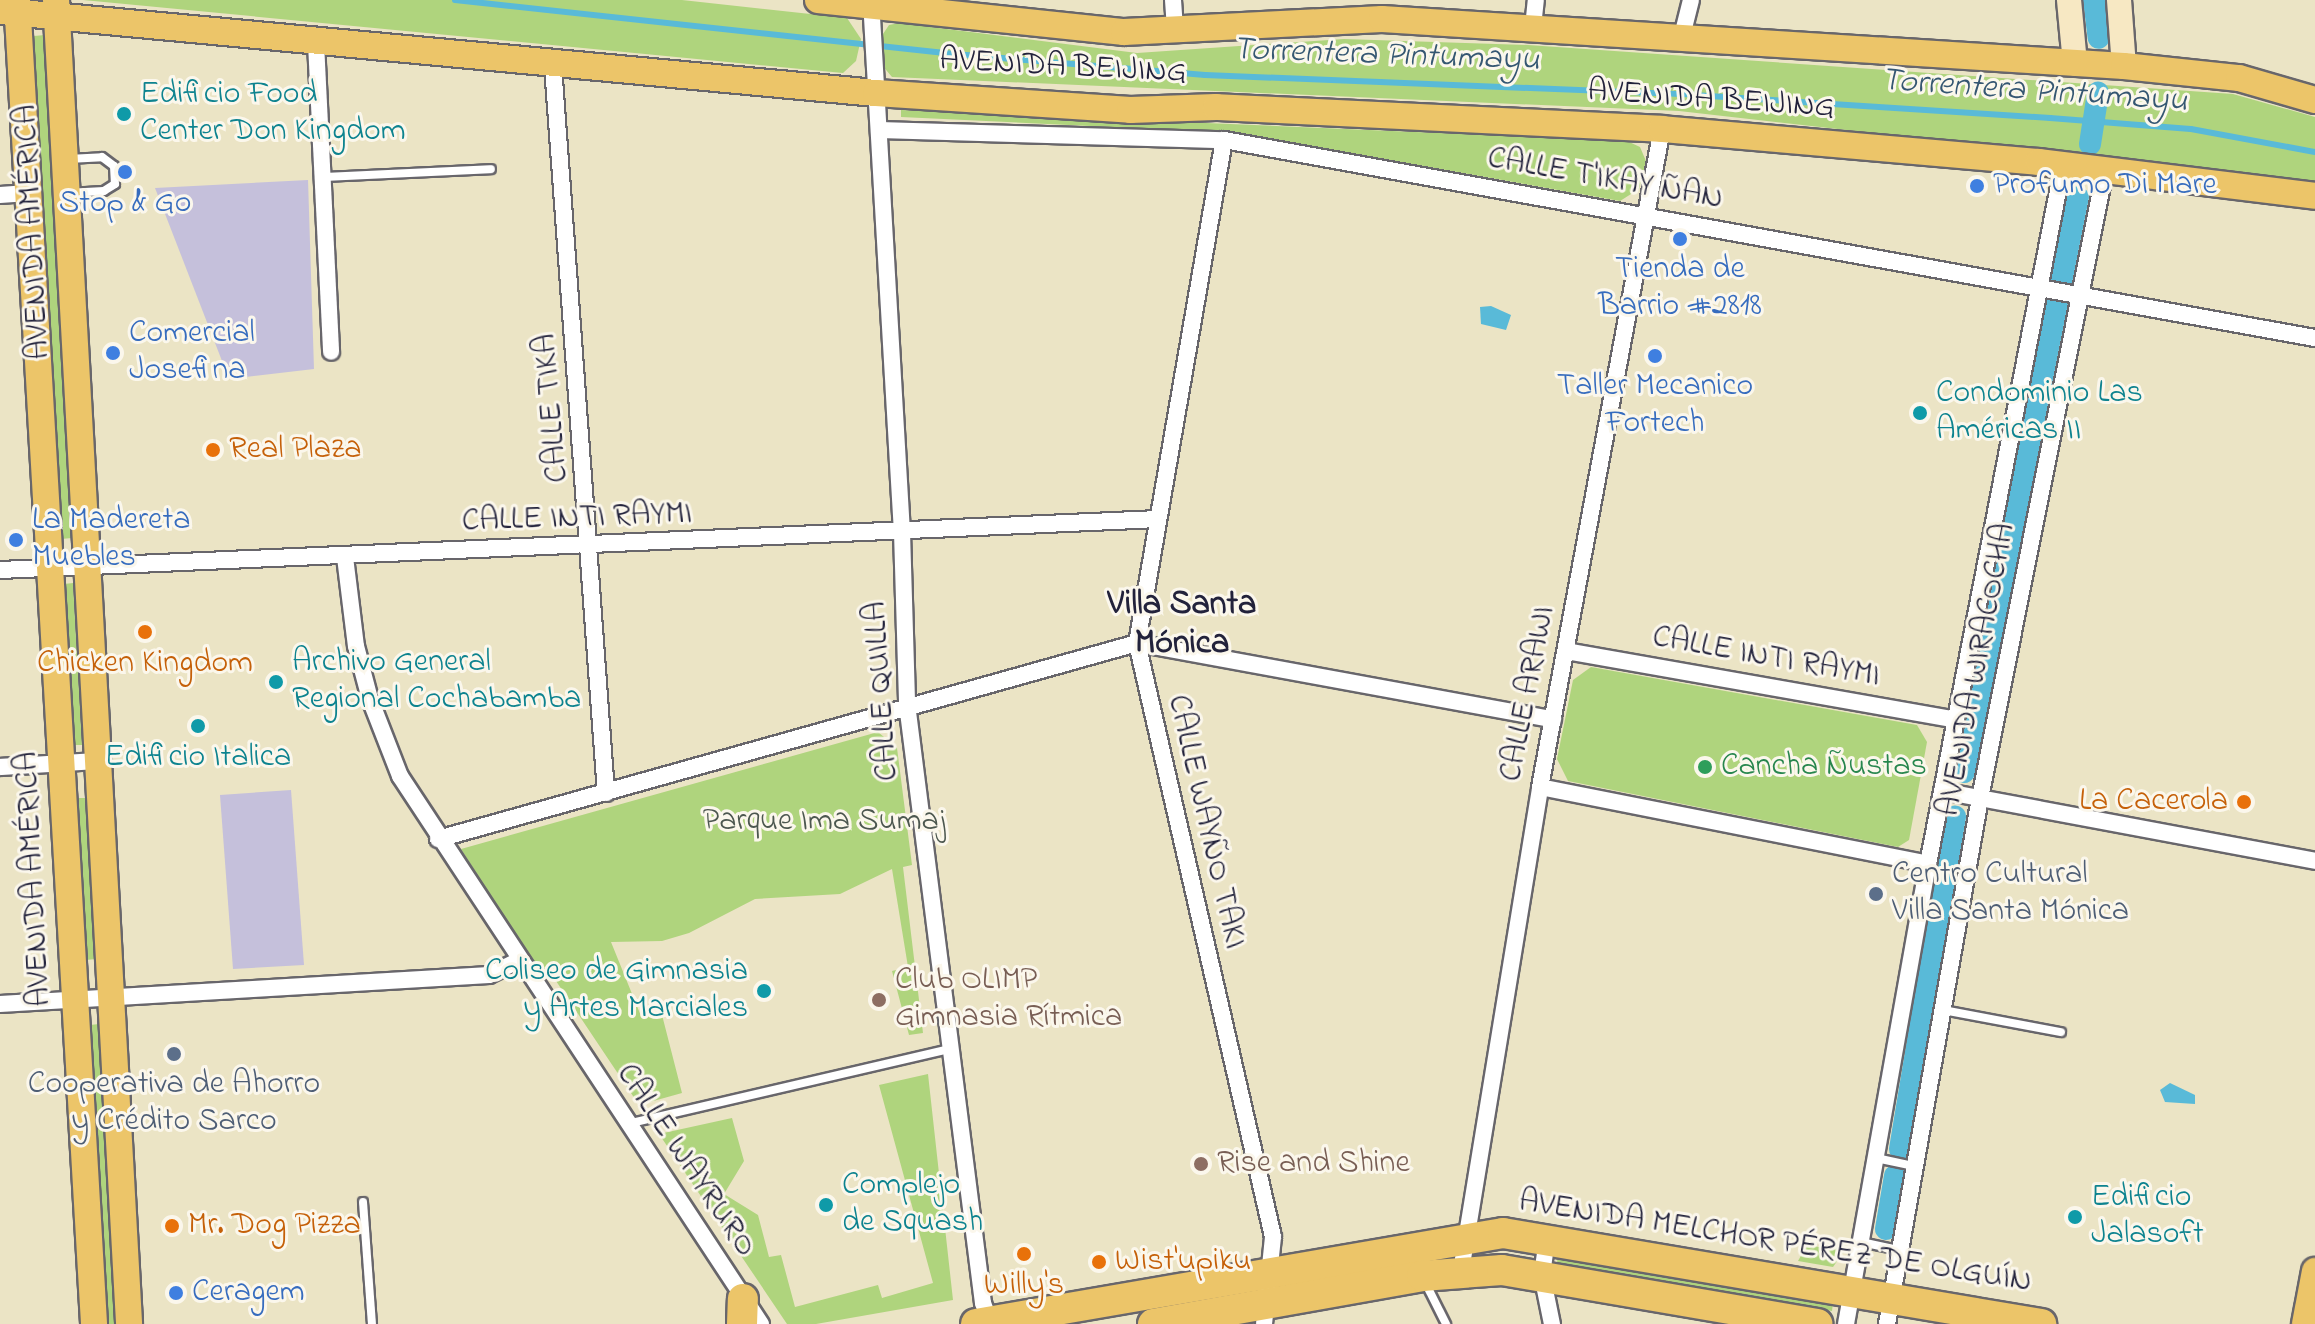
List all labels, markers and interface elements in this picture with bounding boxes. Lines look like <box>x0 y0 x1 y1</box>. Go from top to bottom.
water label: Torrentera Pintumayu <box>1232 30 1540 82</box>
street label: AVENIDA BEIJING <box>938 42 1188 94</box>
water label: Torrentera Pintumayu <box>1879 61 2189 123</box>
street label: AVENIDA BEIJING <box>1586 73 1836 129</box>
place label: Edificio Food Center Don Kingdom <box>140 77 406 152</box>
street label: AVENIDA AMÉRICA <box>8 103 60 361</box>
marker: Edificio Food Center Don Kingdom <box>115 105 133 123</box>
street label: CALLE T'IKAY ÑAN <box>1484 140 1726 220</box>
marker: Stop & Go <box>116 163 134 181</box>
place label: Profumo Di Mare <box>1993 167 2217 205</box>
marker: Profumo Di Mare <box>1968 177 1986 195</box>
place label: Stop & Go <box>59 185 191 223</box>
marker: Tienda de Barrio #2818 <box>1671 230 1689 248</box>
place label: Tienda de Barrio #2818 <box>1598 252 1762 327</box>
place label: Comercial Josefina <box>129 316 255 391</box>
street label: CALLE TIKA <box>527 332 579 484</box>
marker: Comercial Josefina <box>104 344 122 362</box>
marker: Taller Mecanico Fortech <box>1646 347 1664 365</box>
place label: Taller Mecanico Fortech <box>1557 369 1753 444</box>
place label: Condominio Las Américas II <box>1936 376 2143 451</box>
marker: Condominio Las Américas II <box>1911 404 1929 422</box>
place label: Real Plaza <box>229 431 362 469</box>
marker: Real Plaza <box>204 441 222 459</box>
street label: CALLE INTI RAYMI <box>461 496 693 542</box>
place label: La Madereta Muebles <box>32 503 190 578</box>
street label: AVENIDA WIRACOCHA <box>1931 520 2025 820</box>
marker: La Madereta Muebles <box>7 531 25 549</box>
district label: Villa Santa Mónica <box>1108 585 1256 664</box>
street label: CALLE QUILLA <box>858 600 908 782</box>
street label: CALLE ARAWI <box>1493 603 1565 785</box>
street label: CALLE INTI RAYMI <box>1649 619 1883 697</box>
marker: Chicken Kingdom <box>136 623 154 641</box>
place label: Chicken Kingdom <box>37 645 253 683</box>
place label: Archivo General Regional Cochabamba <box>292 645 581 720</box>
marker: Archivo General Regional Cochabamba <box>267 673 285 691</box>
street label: CALLE WAYÑO TAKI <box>1157 691 1253 953</box>
marker: Edificio Italica <box>189 717 207 735</box>
place label: Edificio Italica <box>105 739 291 777</box>
place label: Cancha Ñustas <box>1721 748 1927 786</box>
street label: AVENIDA AMÉRICA <box>9 750 61 1008</box>
marker: Cancha Ñustas <box>1696 758 1714 776</box>
place label: La Cacerola <box>2079 783 2228 821</box>
marker: La Cacerola <box>2235 793 2253 811</box>
park label: Parque Ima Sumaj <box>703 803 945 841</box>
place label: Centro Cultural Villa Santa Mónica <box>1892 857 2129 932</box>
marker: Centro Cultural Villa Santa Mónica <box>1867 885 1885 903</box>
place label: Coliseo de Gimnasia y Artes Marciales <box>485 954 748 1029</box>
place label: Club OLIMP Gimnasia Rítmica <box>895 963 1122 1038</box>
marker: Coliseo de Gimnasia y Artes Marciales <box>755 982 773 1000</box>
marker: Club OLIMP Gimnasia Rítmica <box>870 991 888 1009</box>
marker: Cooperativa de Ahorro y Crédito Sarco <box>165 1045 183 1063</box>
street label: CALLE WAYRURO <box>606 1057 764 1265</box>
place label: Cooperativa de Ahorro y Crédito Sarco <box>28 1067 320 1142</box>
place label: Rise and Shine <box>1217 1145 1410 1183</box>
marker: Rise and Shine <box>1192 1155 1210 1173</box>
place label: Complejo de Squash <box>842 1168 983 1243</box>
place label: Edificio Jalasoft <box>2091 1180 2204 1255</box>
street label: AVENIDA MELCHOR PÉREZ DE OLGUÍN <box>1516 1183 2034 1303</box>
marker: Complejo de Squash <box>817 1196 835 1214</box>
place label: Mr. Dog Pizza <box>188 1207 361 1245</box>
marker: Edificio Jalasoft <box>2066 1208 2084 1226</box>
marker: Mr. Dog Pizza <box>163 1217 181 1235</box>
place label: Wist'upiku <box>1115 1243 1251 1281</box>
marker: Willy's <box>1015 1245 1033 1263</box>
marker: Wist'upiku <box>1090 1253 1108 1271</box>
place label: Willy's <box>984 1267 1064 1305</box>
place label: Ceragem <box>192 1274 305 1312</box>
marker: Ceragem <box>167 1284 185 1302</box>

